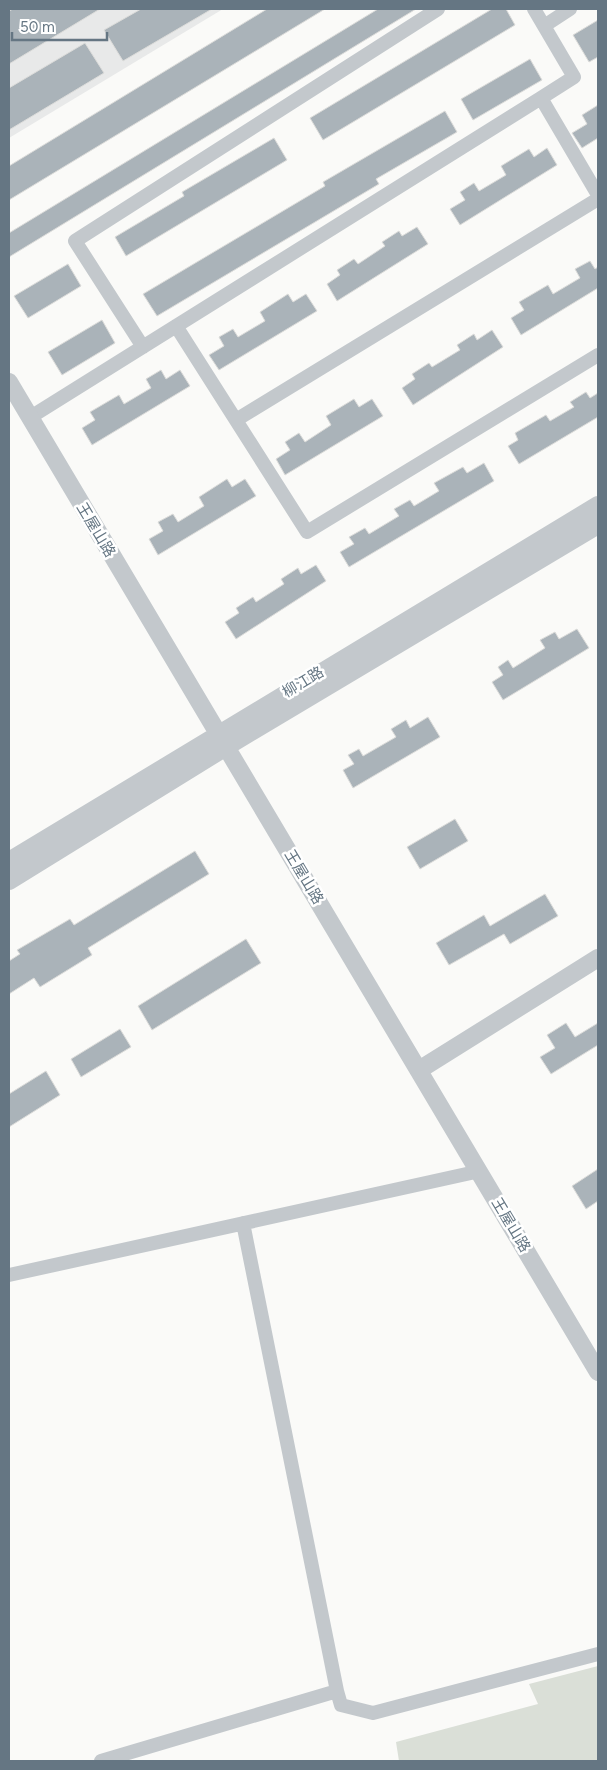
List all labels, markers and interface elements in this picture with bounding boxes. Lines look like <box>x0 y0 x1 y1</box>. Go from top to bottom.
scale bar <box>12 10 108 42</box>
text: 50 m <box>20 18 55 36</box>
street label: 王屋山路 <box>73 500 119 560</box>
street label: 柳江路 <box>279 663 327 701</box>
street label: 王屋山路 <box>281 847 327 907</box>
street label: 王屋山路 <box>488 1195 534 1255</box>

